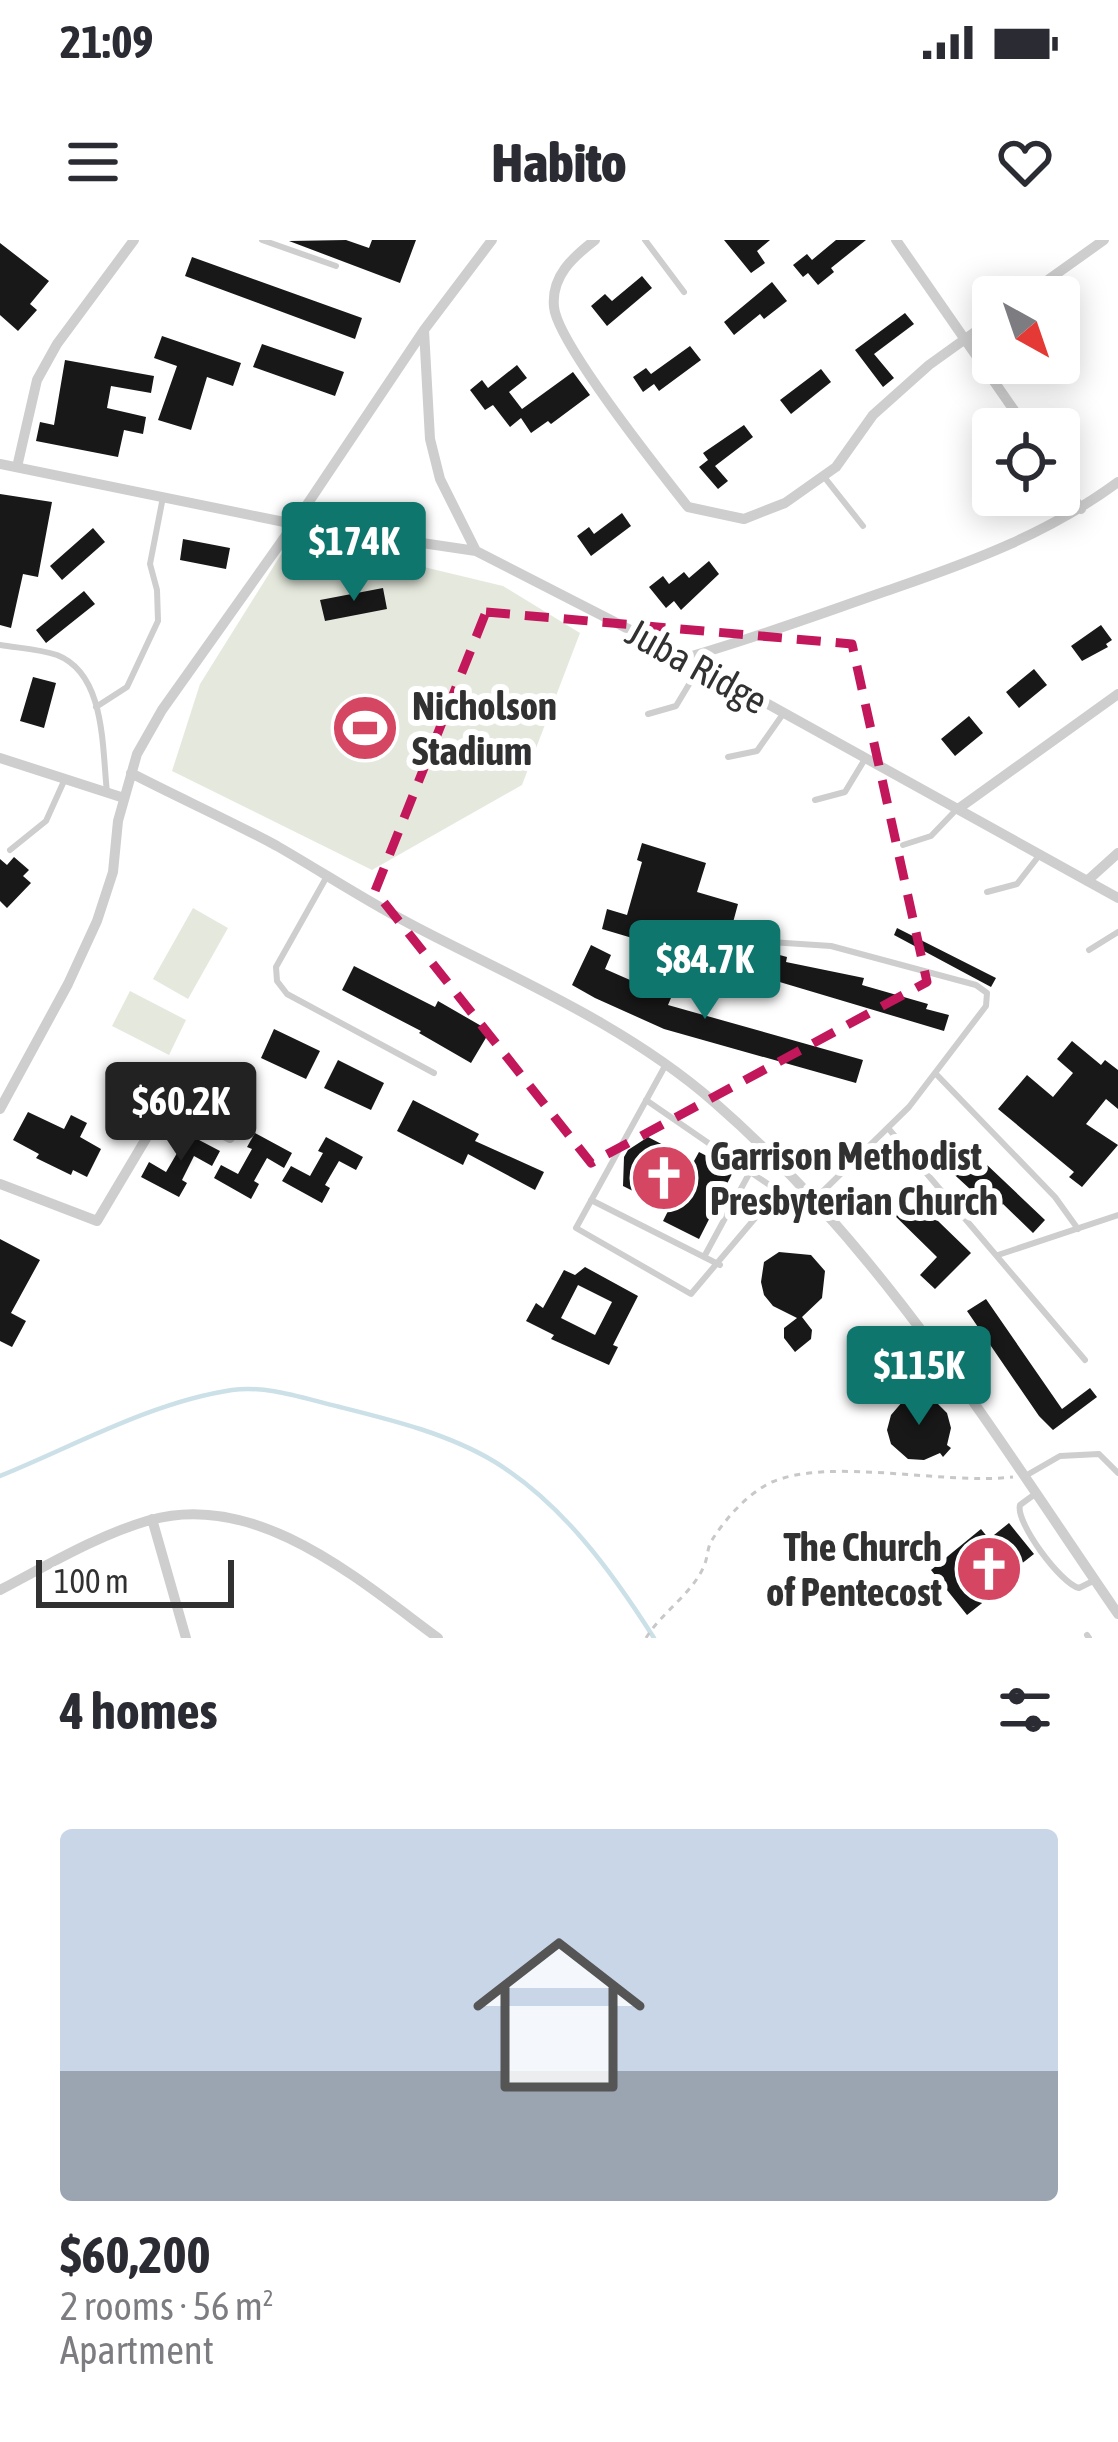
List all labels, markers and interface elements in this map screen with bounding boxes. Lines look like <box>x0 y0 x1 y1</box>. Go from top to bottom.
text: 21:09 <box>60 16 154 68</box>
icon: menu <box>60 129 126 195</box>
icon: heart <box>992 129 1058 195</box>
text: Habito <box>492 132 626 193</box>
north arrow <box>972 276 1080 384</box>
map controls <box>972 276 1080 516</box>
button: locate <box>972 408 1080 516</box>
pin: $174K <box>270 502 438 604</box>
text: $174K <box>309 519 399 563</box>
street label: Juba Ridge <box>619 609 775 723</box>
place label: Nicholson Stadium <box>412 684 557 773</box>
sports icon: Nicholson Stadium <box>330 693 400 763</box>
pin: $84.7K <box>607 920 803 1022</box>
text: $84.7K <box>656 937 754 981</box>
pin: $60.2K <box>83 1062 279 1164</box>
text: $60.2K <box>132 1079 230 1123</box>
place label: Garrison Methodist Presbyterian Church <box>710 1134 998 1223</box>
church icon: Garrison Methodist Presbyterian Church <box>629 1143 699 1213</box>
pin: $115K <box>835 1326 1003 1428</box>
text: $115K <box>874 1343 964 1387</box>
place label: The Church of Pentecost <box>766 1525 943 1614</box>
church icon: The Church of Pentecost <box>954 1534 1024 1604</box>
scale bar <box>36 1554 234 1607</box>
text: 100 m <box>54 1562 129 1600</box>
icon: filters <box>992 1677 1058 1743</box>
text: 4 homes <box>60 1681 218 1740</box>
icon: home <box>451 1907 667 2123</box>
text: $60,200 <box>60 2225 210 2284</box>
text: 2 rooms · 56 m² <box>60 2284 274 2328</box>
text: Apartment <box>60 2328 214 2372</box>

